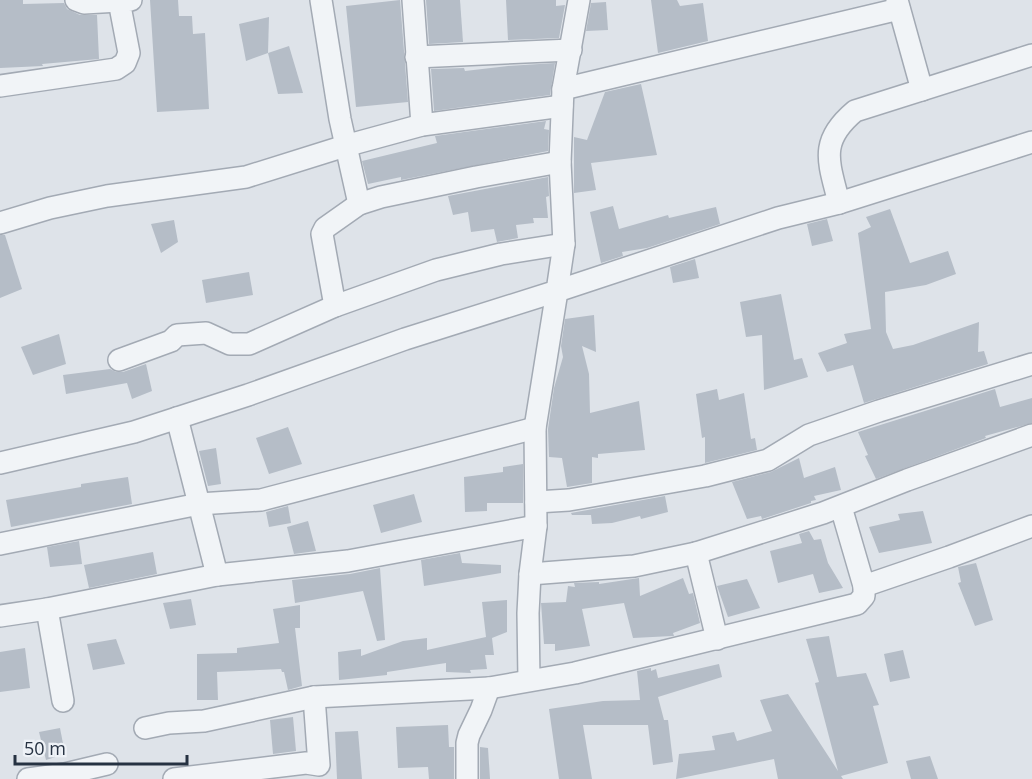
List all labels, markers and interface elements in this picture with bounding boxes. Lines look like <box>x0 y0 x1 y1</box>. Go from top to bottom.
scale bar <box>15 728 188 766</box>
text: 50 m <box>24 736 66 760</box>

